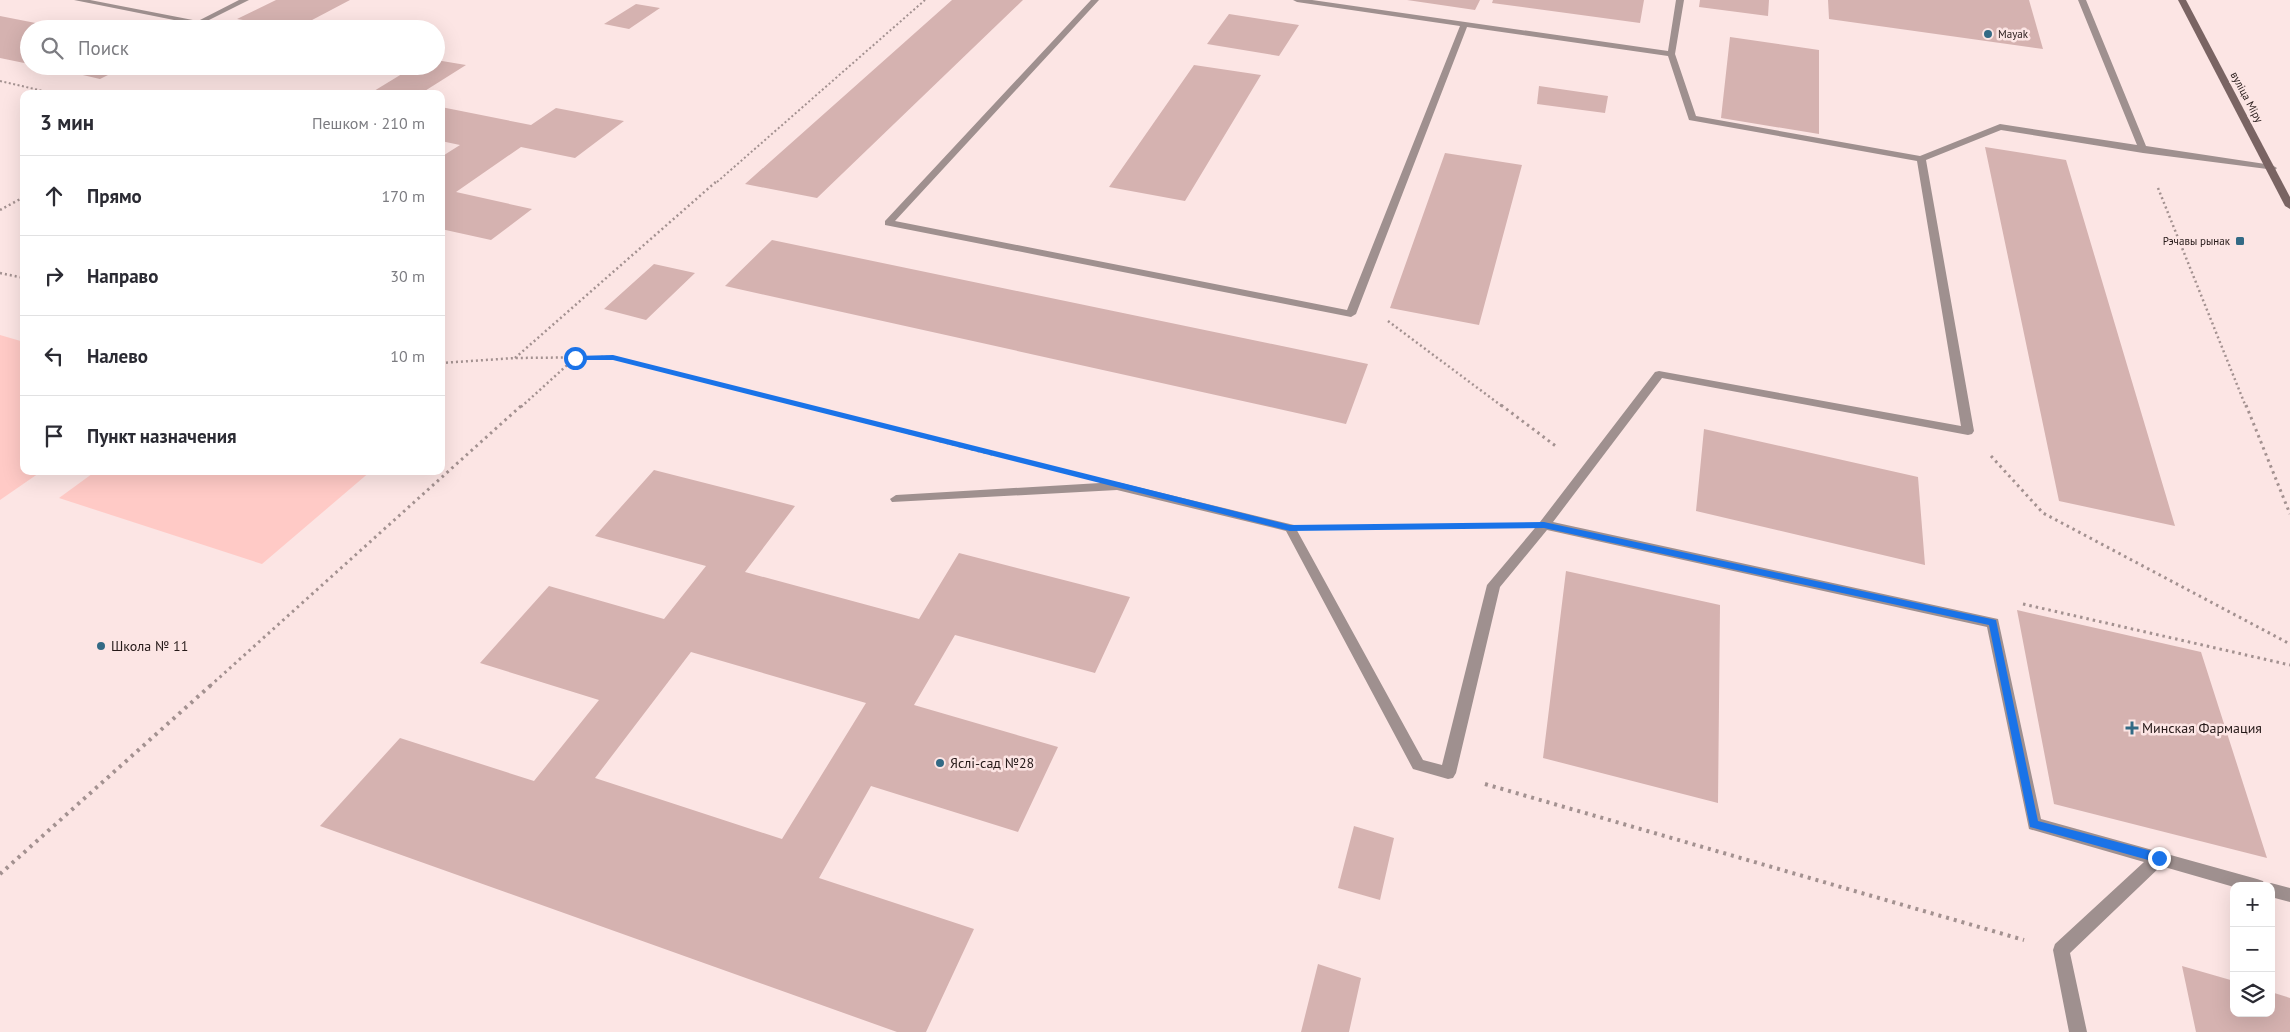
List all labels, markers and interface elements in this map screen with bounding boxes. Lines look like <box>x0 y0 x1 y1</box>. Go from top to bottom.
search box <box>20 20 445 75</box>
place label: Mayak <box>1998 27 2029 41</box>
marker: Mayak <box>1982 28 1994 40</box>
icon: search <box>38 34 66 62</box>
text: Поиск <box>78 36 129 60</box>
street label: вуліца Міру <box>2228 69 2267 126</box>
text: 3 мин <box>40 109 94 136</box>
text: Пешком · 210 m <box>312 113 425 133</box>
icon: ahead <box>40 182 68 210</box>
text: Прямо <box>87 184 142 208</box>
text: 170 m <box>382 186 425 206</box>
place label: Рэчавы рынак <box>2163 234 2231 248</box>
marker: Рэчавы рынак <box>2234 235 2246 247</box>
icon: right <box>40 262 68 290</box>
text: Направо <box>87 264 158 288</box>
text: 30 m <box>390 266 425 286</box>
icon: left <box>40 342 68 370</box>
text: Налево <box>87 344 148 368</box>
text: 10 m <box>390 346 425 366</box>
route start <box>564 347 587 370</box>
icon: arrive <box>40 422 68 450</box>
text: Пункт назначения <box>87 424 237 448</box>
place label: Школа № 11 <box>111 637 188 655</box>
marker: Школа № 11 <box>95 640 107 652</box>
place label: Минская Фармация <box>2142 719 2262 737</box>
marker: Минская Фармация <box>2126 722 2138 734</box>
place label: Яслі-сад №28 <box>950 754 1034 772</box>
marker: Яслі-сад №28 <box>934 757 946 769</box>
route end <box>2148 847 2171 870</box>
map controls <box>2230 882 2275 1017</box>
button: + <box>2230 882 2275 927</box>
button: − <box>2230 927 2275 972</box>
button: layers <box>2230 972 2275 1017</box>

